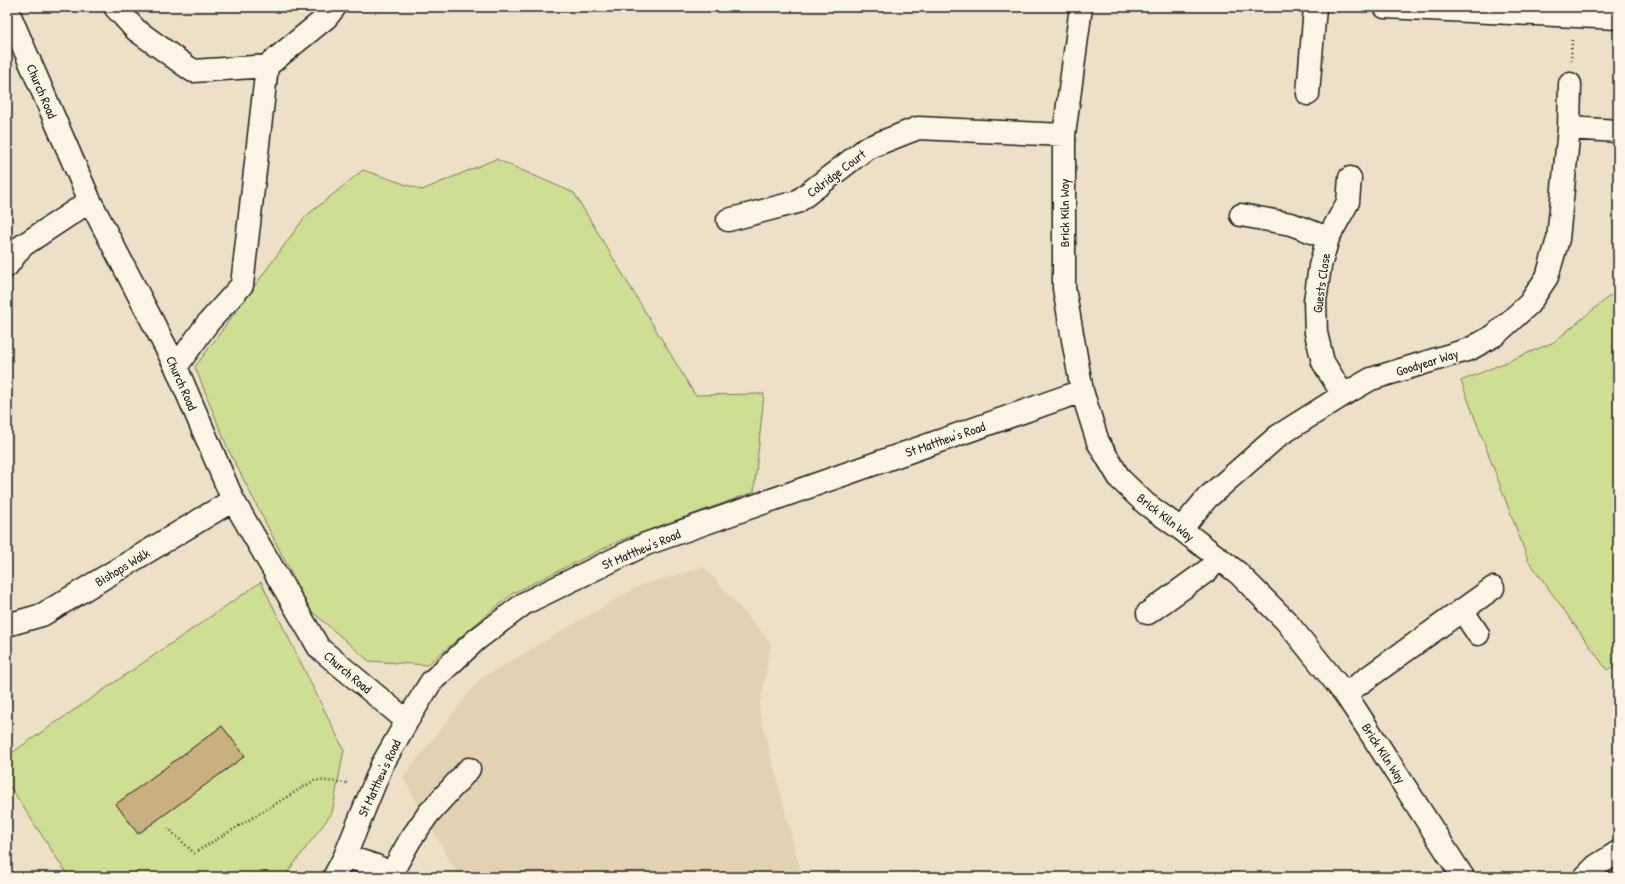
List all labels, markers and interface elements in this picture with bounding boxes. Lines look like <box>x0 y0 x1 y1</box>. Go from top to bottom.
street label: Church Road <box>22 61 62 121</box>
street label: Colridge Court <box>803 144 870 201</box>
street label: Brick Kiln Way <box>1055 178 1073 247</box>
street label: Guests Close <box>1308 252 1334 314</box>
street label: Goodyear Way <box>1394 344 1461 380</box>
street label: Church Road <box>162 353 202 413</box>
street label: St Matthew's Road <box>903 417 987 461</box>
street label: Brick Kiln Way <box>1133 489 1199 546</box>
street label: St Matthew's Road <box>599 524 683 574</box>
street label: Bishops Walk <box>91 543 153 590</box>
street label: Church Road <box>320 647 376 697</box>
street label: Brick Kiln Way <box>1358 719 1410 787</box>
street label: St Matthew's Road <box>353 736 405 820</box>

